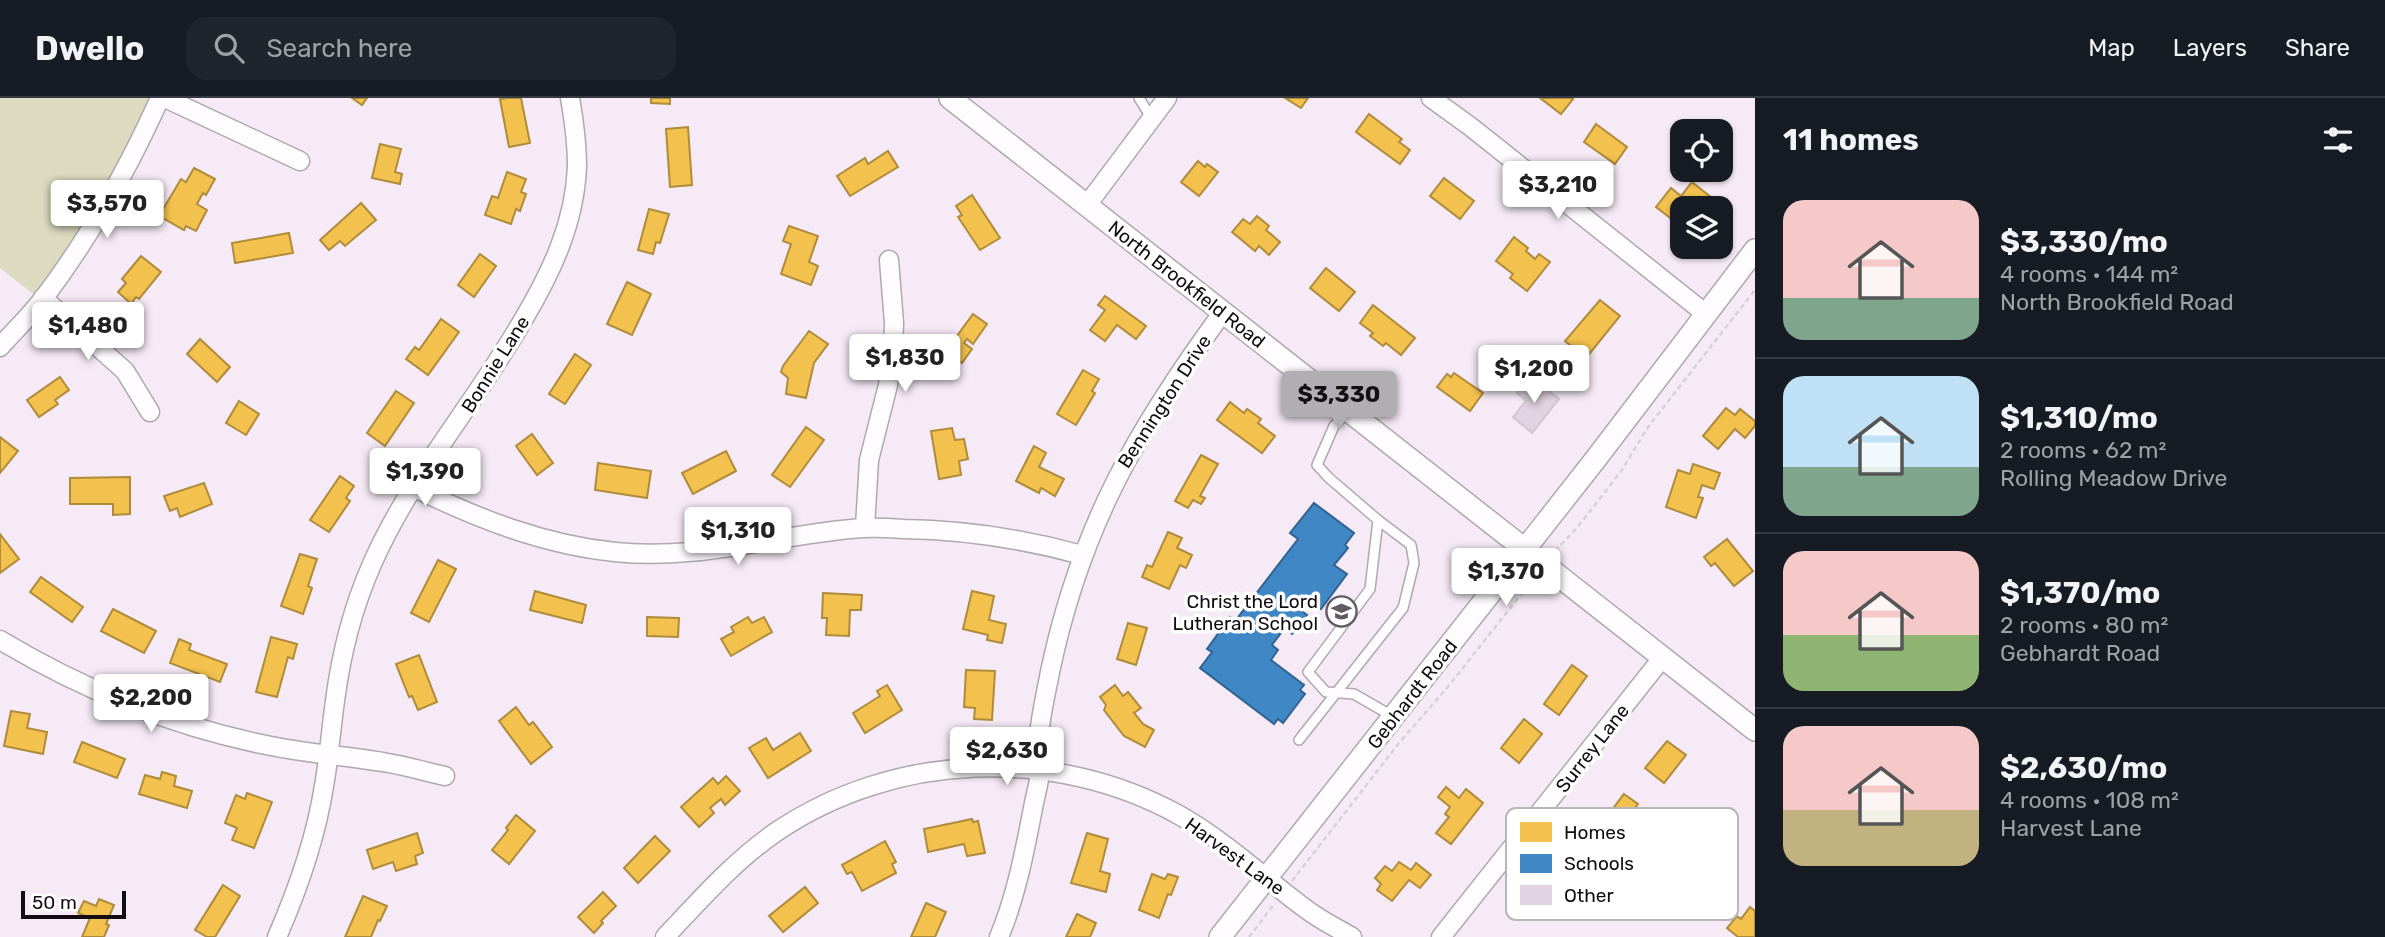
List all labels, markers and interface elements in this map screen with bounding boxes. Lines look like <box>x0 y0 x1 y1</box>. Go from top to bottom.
search box <box>186 17 676 80</box>
text: Dwello <box>35 29 144 68</box>
icon: search <box>210 29 248 67</box>
text: Search here <box>266 33 412 64</box>
text: Map <box>2088 34 2135 62</box>
text: Layers <box>2173 34 2247 62</box>
text: Share <box>2285 34 2350 62</box>
map controls <box>1670 119 1733 259</box>
button: locate <box>1670 119 1733 182</box>
icon: filters <box>2319 121 2357 159</box>
text: 11 homes <box>1783 122 1919 158</box>
pin: $3,210 <box>1501 162 1615 221</box>
text: $3,210 <box>1519 170 1597 198</box>
pin: $3,570 <box>50 180 164 240</box>
text: $3,570 <box>67 189 147 217</box>
button: layers <box>1670 196 1733 259</box>
street label: North Brookfield Road <box>1104 216 1270 353</box>
text: $3,330/mo <box>2000 224 2168 260</box>
icon: home <box>1839 228 1923 312</box>
text: 4 rooms · 144 m² <box>2000 260 2178 288</box>
text: North Brookfield Road <box>2000 288 2234 316</box>
pin: $1,480 <box>31 302 145 362</box>
text: $1,480 <box>48 311 128 339</box>
street label: Bonnie Lane <box>457 312 534 417</box>
street label: Bennington Drive <box>1113 330 1216 472</box>
pin: $1,830 <box>848 334 962 394</box>
text: $1,830 <box>865 343 945 371</box>
pin: $1,200 <box>1477 345 1591 405</box>
text: $1,200 <box>1494 354 1574 382</box>
pin: $3,330 <box>1282 372 1396 431</box>
text: $3,330 <box>1298 380 1380 408</box>
text: $1,310/mo <box>2000 400 2158 436</box>
icon: home <box>1839 404 1923 488</box>
text: 2 rooms · 62 m² <box>2000 436 2166 464</box>
pin: $1,390 <box>368 448 482 508</box>
text: $1,390 <box>386 457 464 485</box>
text: Rolling Meadow Drive <box>2000 464 2228 492</box>
pin: $1,310 <box>681 508 795 567</box>
text: $1,310 <box>700 516 776 544</box>
pin: $1,370 <box>1449 548 1563 608</box>
text: $1,370 <box>1467 557 1545 585</box>
text: $1,370/mo <box>2000 575 2160 611</box>
icon: home <box>1839 579 1923 663</box>
place label: Christ the Lord Lutheran School <box>1173 590 1318 635</box>
school or university icon: Christ the Lord Lutheran School <box>1324 595 1358 629</box>
text: 2 rooms · 80 m² <box>2000 611 2168 639</box>
street label: Gebhardt Road <box>1363 635 1462 754</box>
text: Gebhardt Road <box>2000 639 2160 667</box>
pin: $2,200 <box>94 674 208 734</box>
text: $2,200 <box>110 683 192 711</box>
street label: Surrey Lane <box>1551 700 1634 797</box>
pin: $2,630 <box>950 728 1064 787</box>
text: $2,630 <box>966 736 1048 764</box>
text: $2,630/mo <box>2000 750 2167 786</box>
icon: home <box>1839 754 1923 838</box>
text: 4 rooms · 108 m² <box>2000 786 2179 814</box>
legend <box>1506 808 1738 920</box>
street label: Harvest Lane <box>1181 813 1289 900</box>
text: Harvest Lane <box>2000 814 2142 842</box>
text: Homes <box>1564 821 1626 844</box>
text: Schools <box>1564 852 1634 875</box>
text: Other <box>1564 884 1615 907</box>
scale bar <box>21 888 126 920</box>
text: 50 m <box>32 891 77 914</box>

